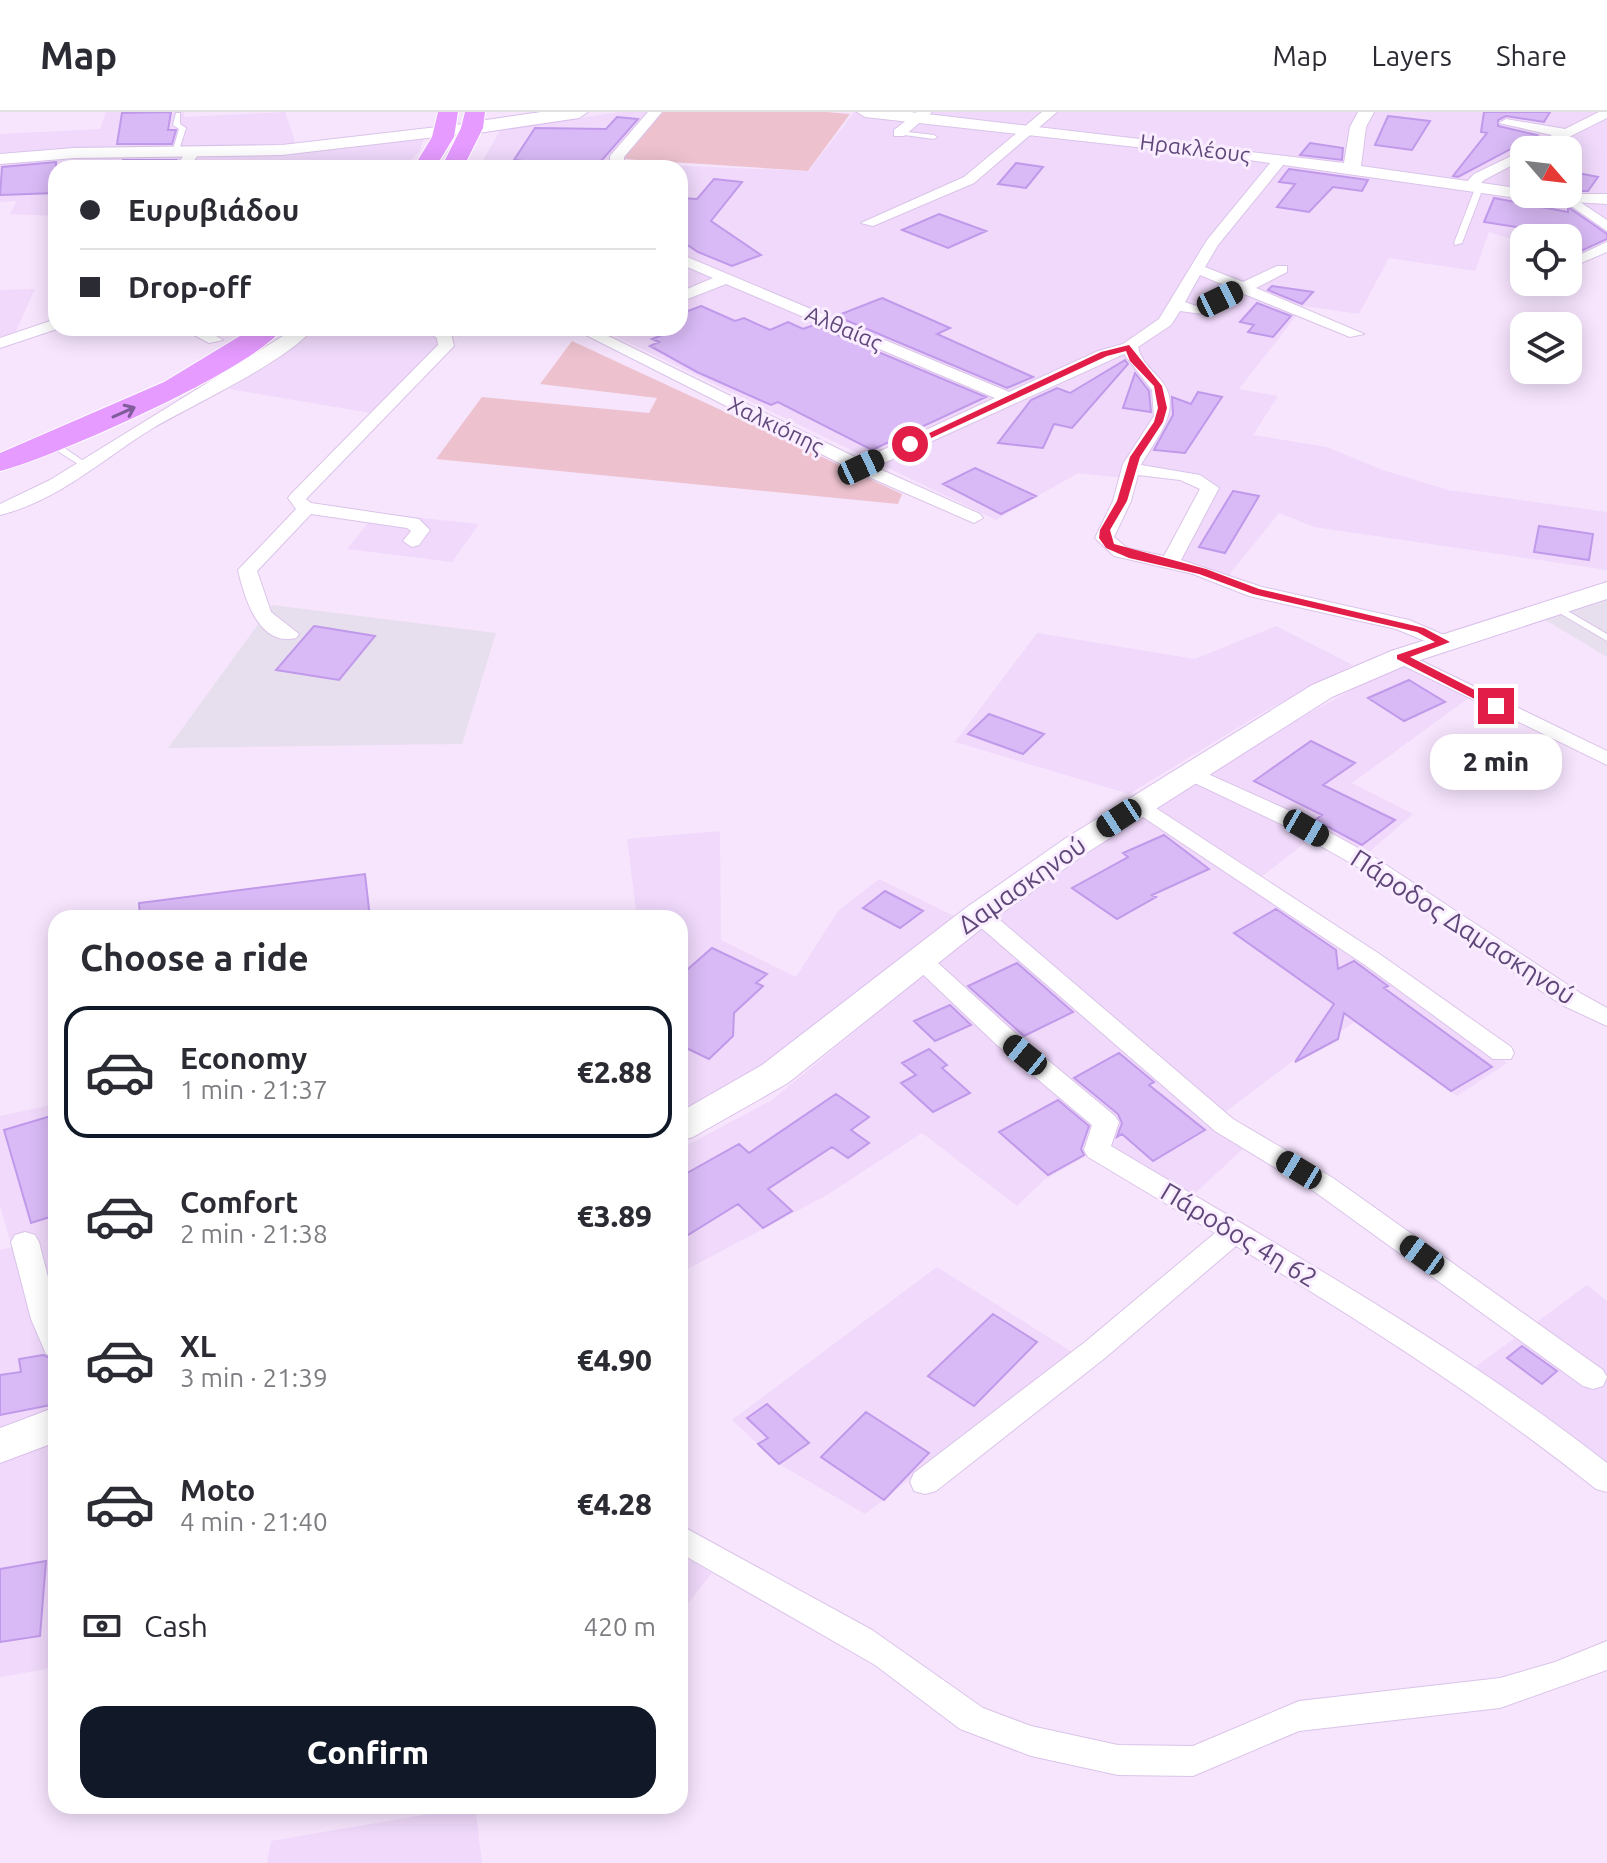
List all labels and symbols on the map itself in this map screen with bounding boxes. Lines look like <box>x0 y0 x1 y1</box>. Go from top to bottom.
street label: Ηρακλέους <box>1138 128 1252 168</box>
north arrow <box>1510 136 1582 208</box>
car <box>1193 278 1247 320</box>
street label: Αλθαίας <box>802 300 886 356</box>
street label: Χαλκιόπης <box>724 391 828 459</box>
one-way arrow <box>112 404 136 419</box>
route start <box>892 426 928 462</box>
car <box>834 446 888 488</box>
route end <box>1478 688 1514 724</box>
callout: 2 min <box>1430 734 1562 790</box>
car <box>1092 795 1146 841</box>
car <box>1279 806 1333 850</box>
street label: Δαμασκηνού <box>952 830 1091 939</box>
street label: Πάροδος Δαμασκηνού <box>1345 843 1581 1011</box>
car <box>999 1031 1051 1079</box>
car <box>1272 1147 1326 1193</box>
street label: Πάροδος 4η 62 <box>1155 1177 1323 1293</box>
car <box>1396 1231 1448 1279</box>

